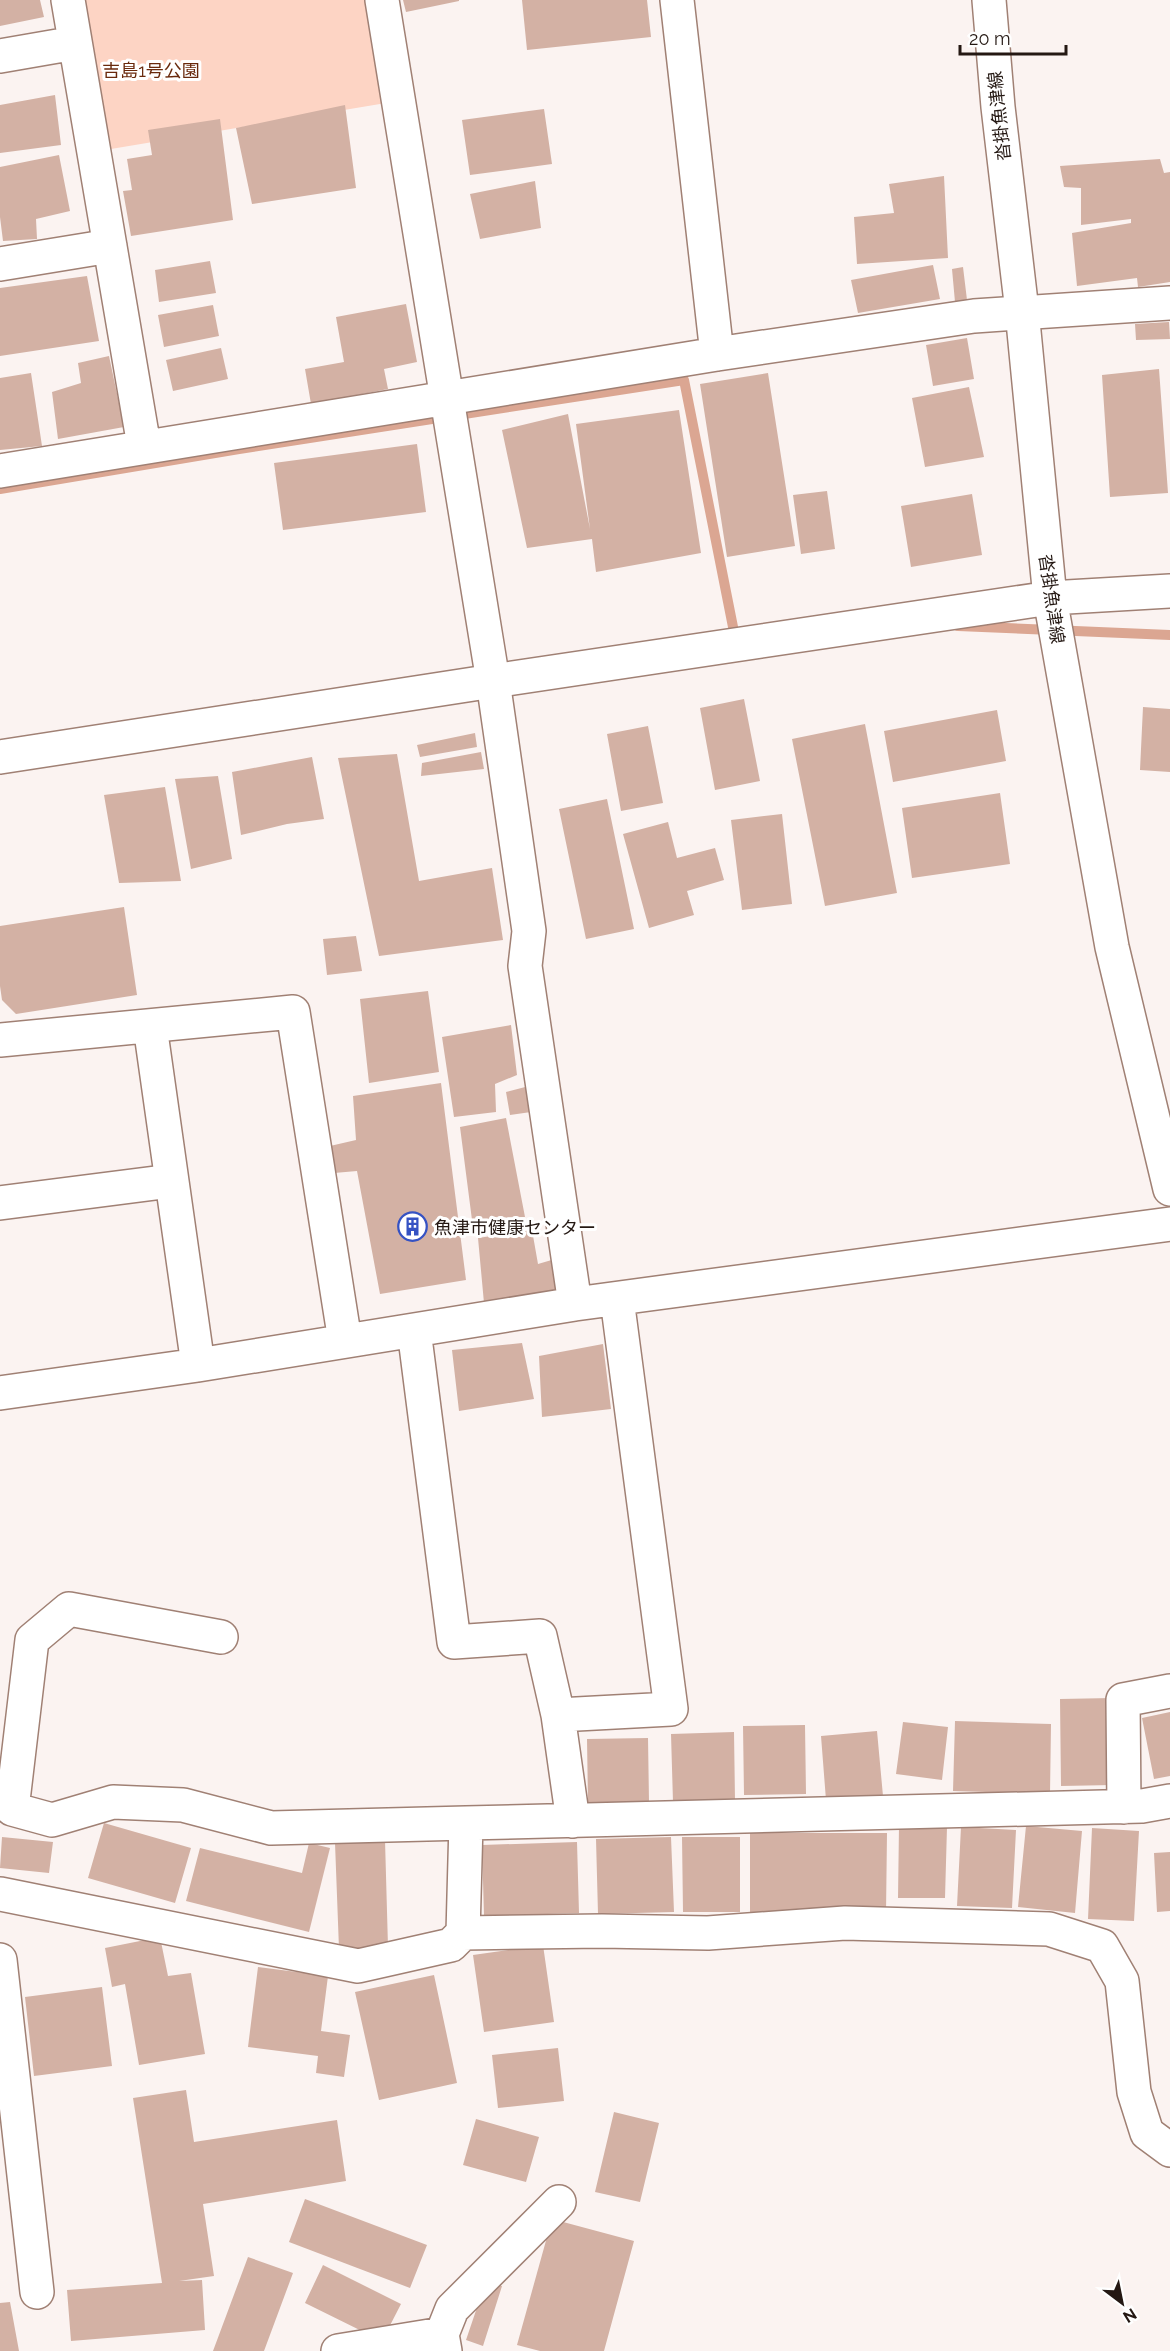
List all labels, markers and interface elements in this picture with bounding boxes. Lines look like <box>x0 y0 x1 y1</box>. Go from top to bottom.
scale bar <box>960 18 1066 56</box>
text: 20 m <box>969 28 1011 49</box>
park label: 吉島1号公園 <box>102 60 200 81</box>
street label: 沓掛魚津線 <box>984 70 1014 162</box>
street label: 沓掛魚津線 <box>1035 553 1069 645</box>
building icon: 魚津市健康センター <box>397 1211 429 1243</box>
place label: 魚津市健康センター <box>434 1217 596 1238</box>
north arrow <box>1092 2273 1152 2333</box>
text: N <box>1119 2304 1140 2327</box>

